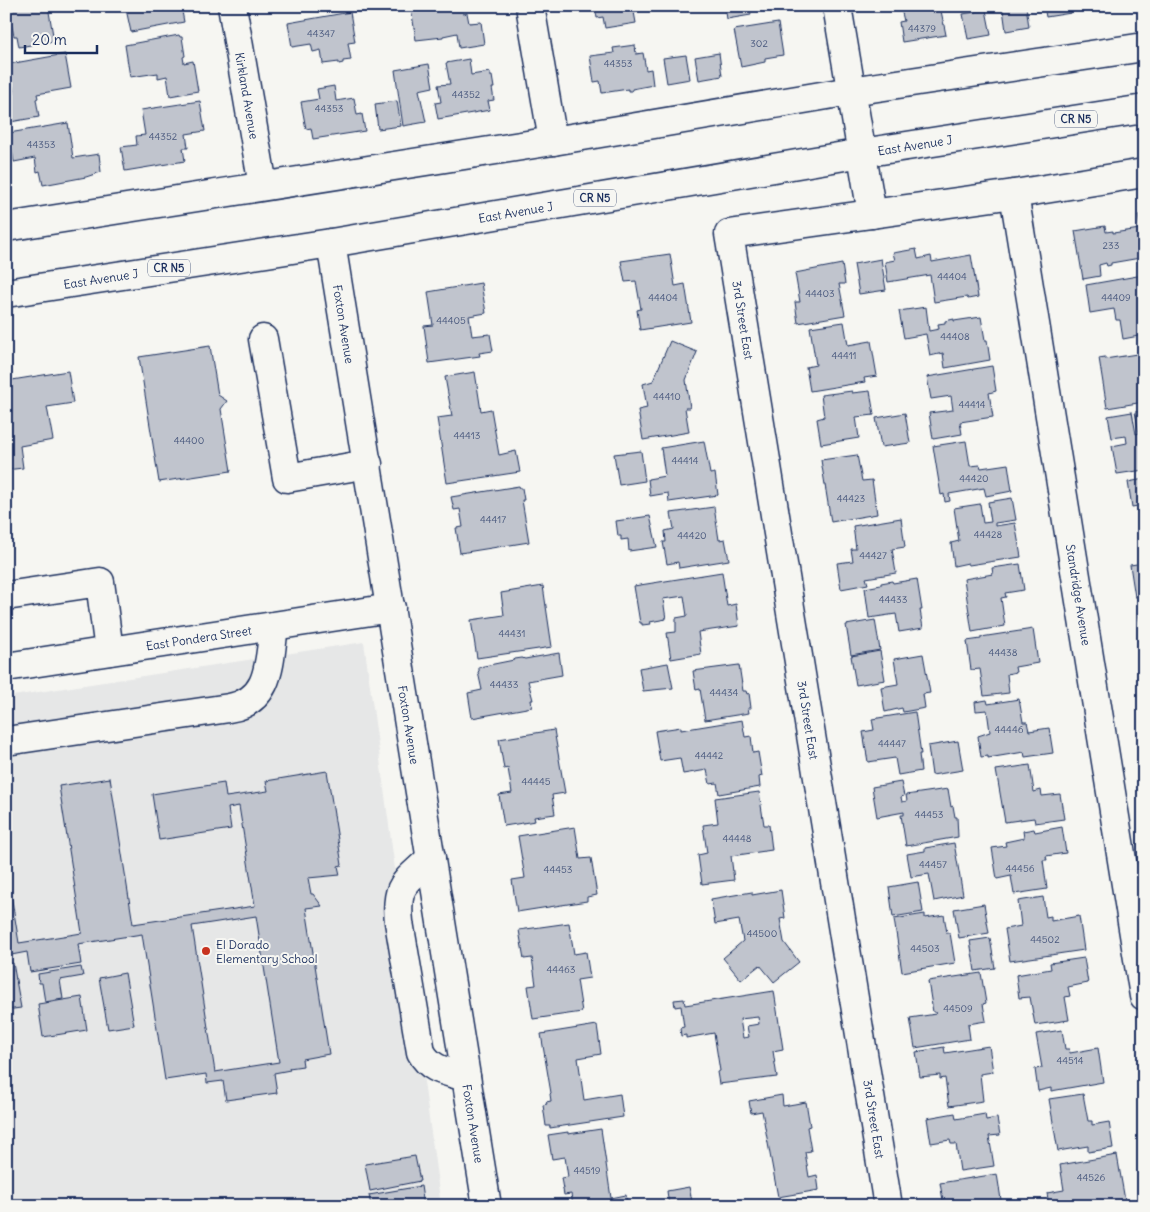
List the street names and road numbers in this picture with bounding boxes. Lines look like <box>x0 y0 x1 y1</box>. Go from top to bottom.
street label: Kirkland Avenue <box>233 51 262 140</box>
road number: CR N5 <box>1055 110 1097 128</box>
street label: East Avenue J <box>876 132 953 158</box>
road number: CR N5 <box>574 190 616 207</box>
street label: East Avenue J <box>477 198 554 225</box>
road number: CR N5 <box>148 260 190 276</box>
street label: East Avenue J <box>62 265 139 292</box>
street label: 3rd Street East <box>729 280 757 360</box>
street label: Foxton Avenue <box>330 283 358 364</box>
street label: Standridge Avenue <box>1063 543 1095 646</box>
street label: East Pondera Street <box>145 622 253 653</box>
street label: 3rd Street East <box>794 680 822 760</box>
street label: Foxton Avenue <box>395 684 423 765</box>
street label: 3rd Street East <box>860 1079 888 1159</box>
street label: Foxton Avenue <box>460 1083 487 1164</box>

